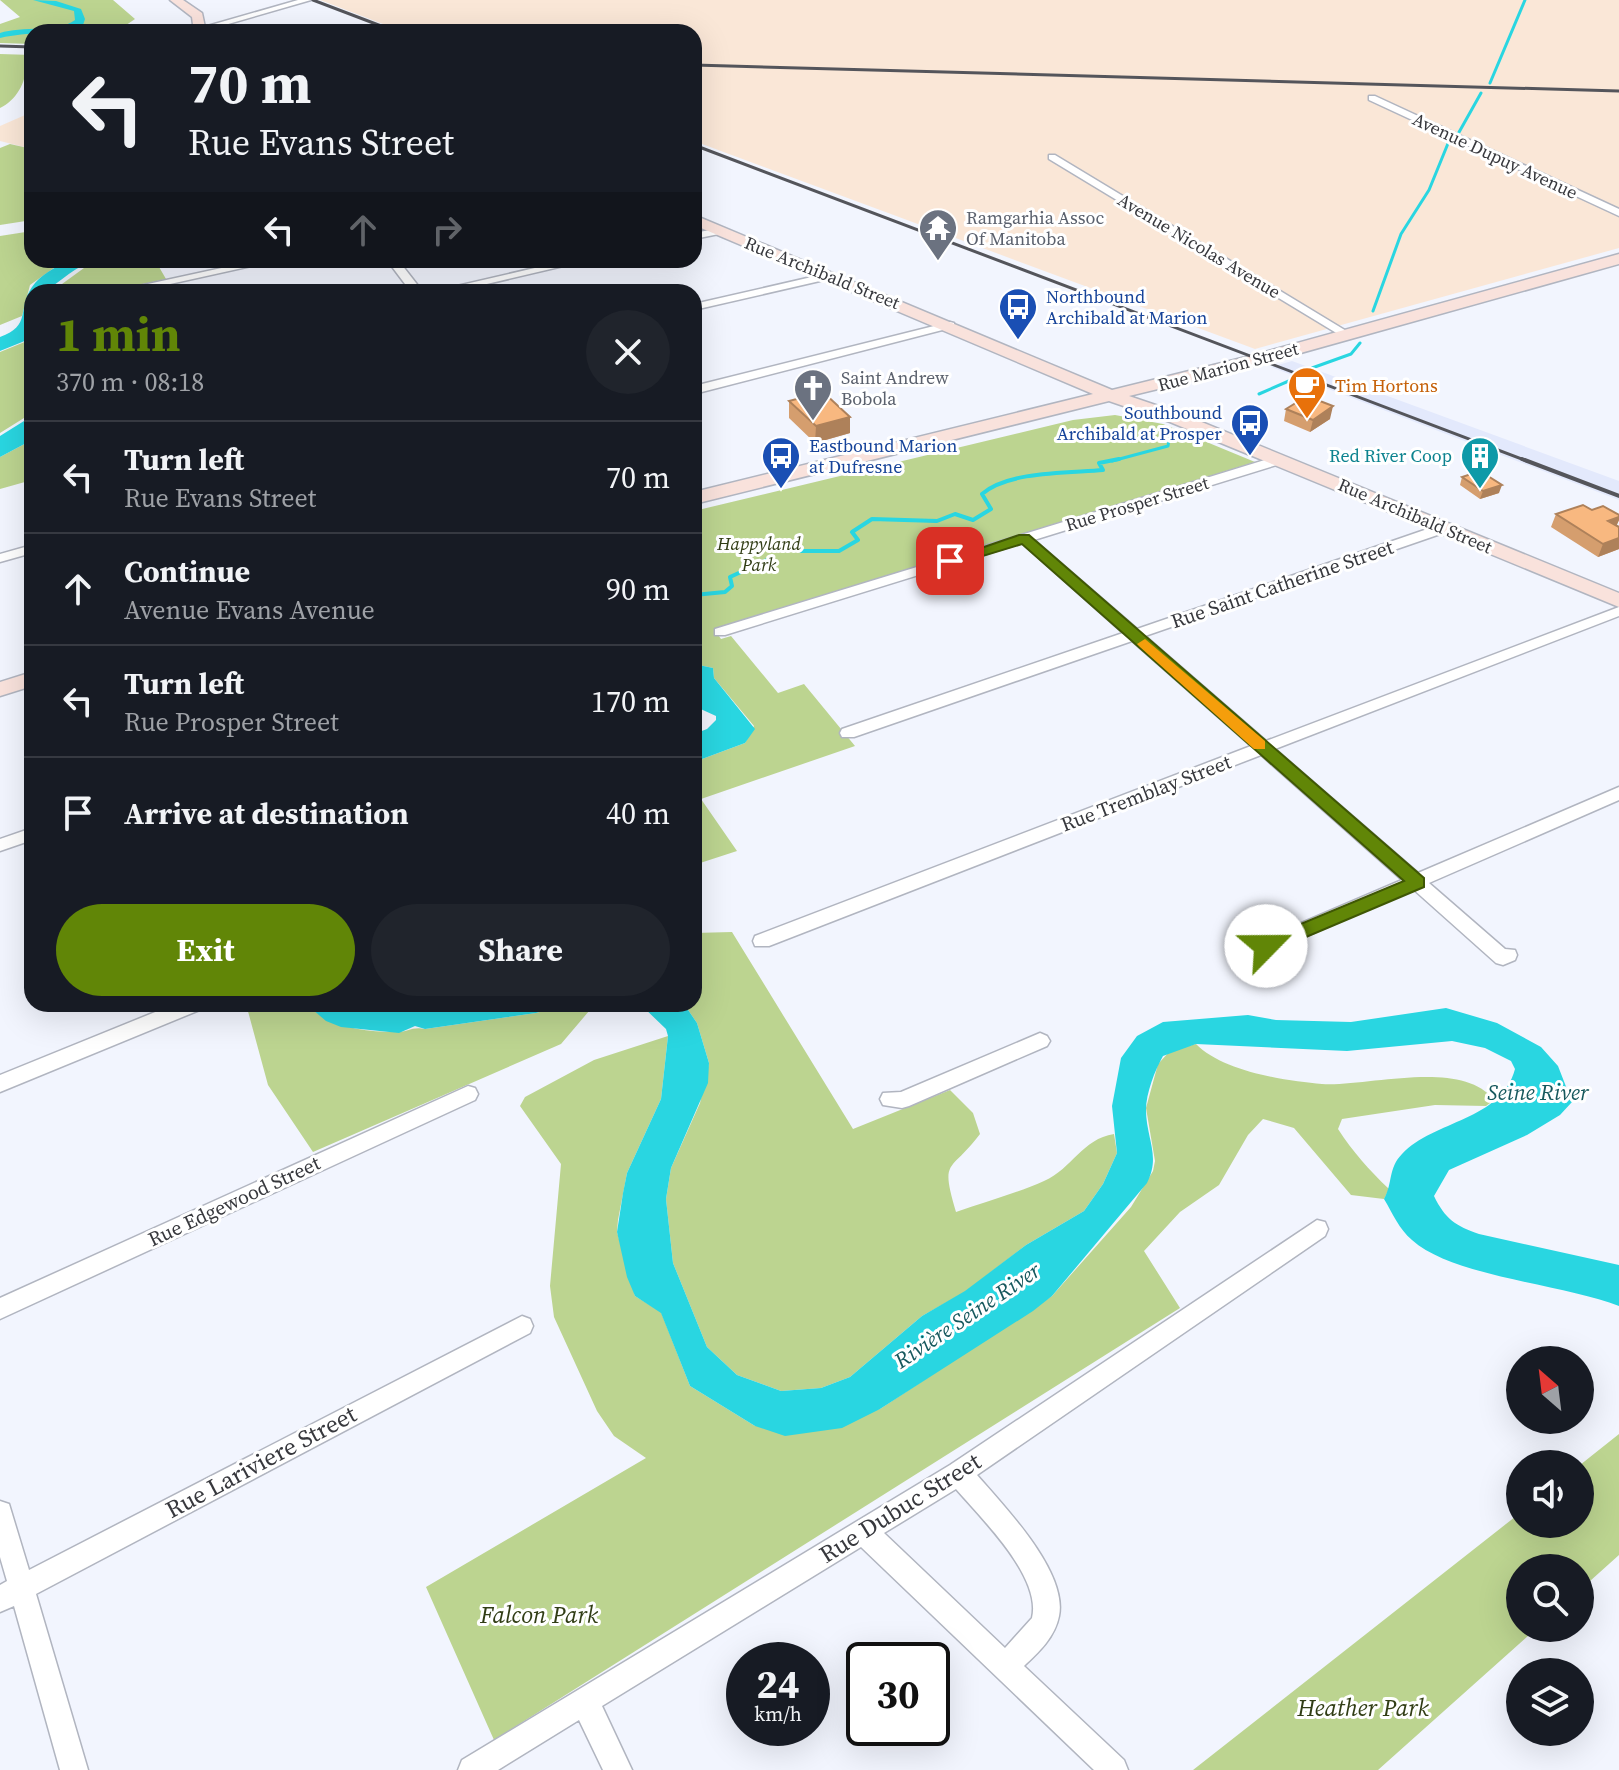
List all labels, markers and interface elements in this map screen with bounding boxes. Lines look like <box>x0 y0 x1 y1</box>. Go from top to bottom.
text: 70 m <box>188 45 311 122</box>
icon: left <box>56 56 160 160</box>
street label: Avenue Dupuy Avenue <box>1409 106 1582 205</box>
text: Rue Evans Street <box>188 118 454 167</box>
street label: Avenue Nicolas Avenue <box>1113 187 1285 304</box>
place label: Ramgarhia Assoc Of Manitoba <box>966 205 1104 251</box>
temple icon: Ramgarhia Assoc Of Manitoba <box>917 207 959 262</box>
icon: left <box>257 208 301 252</box>
icon: ahead <box>341 208 385 252</box>
icon: right <box>425 208 469 252</box>
street label: Rue Archibald Street <box>741 230 904 315</box>
place label: Northbound Archibald at Marion <box>1046 284 1207 330</box>
bus stop icon: Northbound Archibald at Marion <box>997 286 1039 341</box>
text: 1 min <box>56 301 181 367</box>
button: close <box>586 310 670 394</box>
street label: Rue Marion Street <box>1155 336 1301 397</box>
text: 370 m · 08:18 <box>56 364 204 400</box>
place label: Saint Andrew Bobola <box>841 365 949 411</box>
cafe icon: Tim Hortons <box>1286 365 1328 420</box>
church icon: Saint Andrew Bobola <box>792 367 834 422</box>
place label: Tim Hortons <box>1335 373 1438 398</box>
place label: Southbound Archibald at Prosper <box>1057 400 1222 446</box>
bus stop icon: Southbound Archibald at Prosper <box>1229 402 1271 457</box>
place label: Eastbound Marion at Dufresne <box>809 433 957 479</box>
bus stop icon: Eastbound Marion at Dufresne <box>760 435 802 490</box>
building icon: Red River Coop <box>1459 435 1501 490</box>
text: Turn left <box>124 439 244 480</box>
place label: Red River Coop <box>1329 443 1452 468</box>
icon: left <box>56 455 100 499</box>
text: 70 m <box>606 457 670 498</box>
street label: Rue Prosper Street <box>1062 470 1212 537</box>
street label: Rue Archibald Street <box>1334 472 1496 559</box>
text: Rue Evans Street <box>124 480 316 516</box>
pin <box>916 527 984 595</box>
park label: Happyland Park <box>716 531 801 577</box>
street label: Rue Saint Catherine Street <box>1167 533 1397 635</box>
icon: arrive <box>928 539 972 583</box>
text: Continue <box>124 551 250 592</box>
icon: ahead <box>56 567 100 611</box>
text: 90 m <box>606 569 670 610</box>
text: Avenue Evans Avenue <box>124 592 375 628</box>
text: Turn left <box>124 663 244 704</box>
icon: left <box>56 679 100 723</box>
text: 170 m <box>591 681 670 722</box>
text: Rue Prosper Street <box>124 704 339 740</box>
street label: Rue Tremblay Street <box>1057 747 1236 838</box>
icon: arrive <box>56 791 100 835</box>
text: Arrive at destination <box>124 793 409 834</box>
text: 40 m <box>606 793 670 834</box>
button: Exit <box>56 904 355 996</box>
button: Share <box>371 904 670 996</box>
position arrow <box>1224 904 1308 988</box>
water label: Seine River <box>1487 1077 1590 1107</box>
street label: Rue Edgewood Street <box>143 1149 325 1253</box>
water label: Rivière Seine River <box>887 1254 1047 1376</box>
north arrow <box>1506 1346 1594 1434</box>
map controls <box>1506 1346 1594 1746</box>
street label: Rue Lariviere Street <box>160 1397 362 1526</box>
street label: Rue Dubuc Street <box>813 1445 987 1571</box>
button: sound <box>1506 1450 1594 1538</box>
button: search <box>1506 1554 1594 1642</box>
park label: Falcon Park <box>479 1598 599 1631</box>
speed limit sign: 30 <box>846 1642 950 1746</box>
text: 24 <box>756 1657 800 1711</box>
button: layers <box>1506 1658 1594 1746</box>
park label: Heather Park <box>1296 1691 1429 1724</box>
text: km/h <box>754 1700 802 1728</box>

